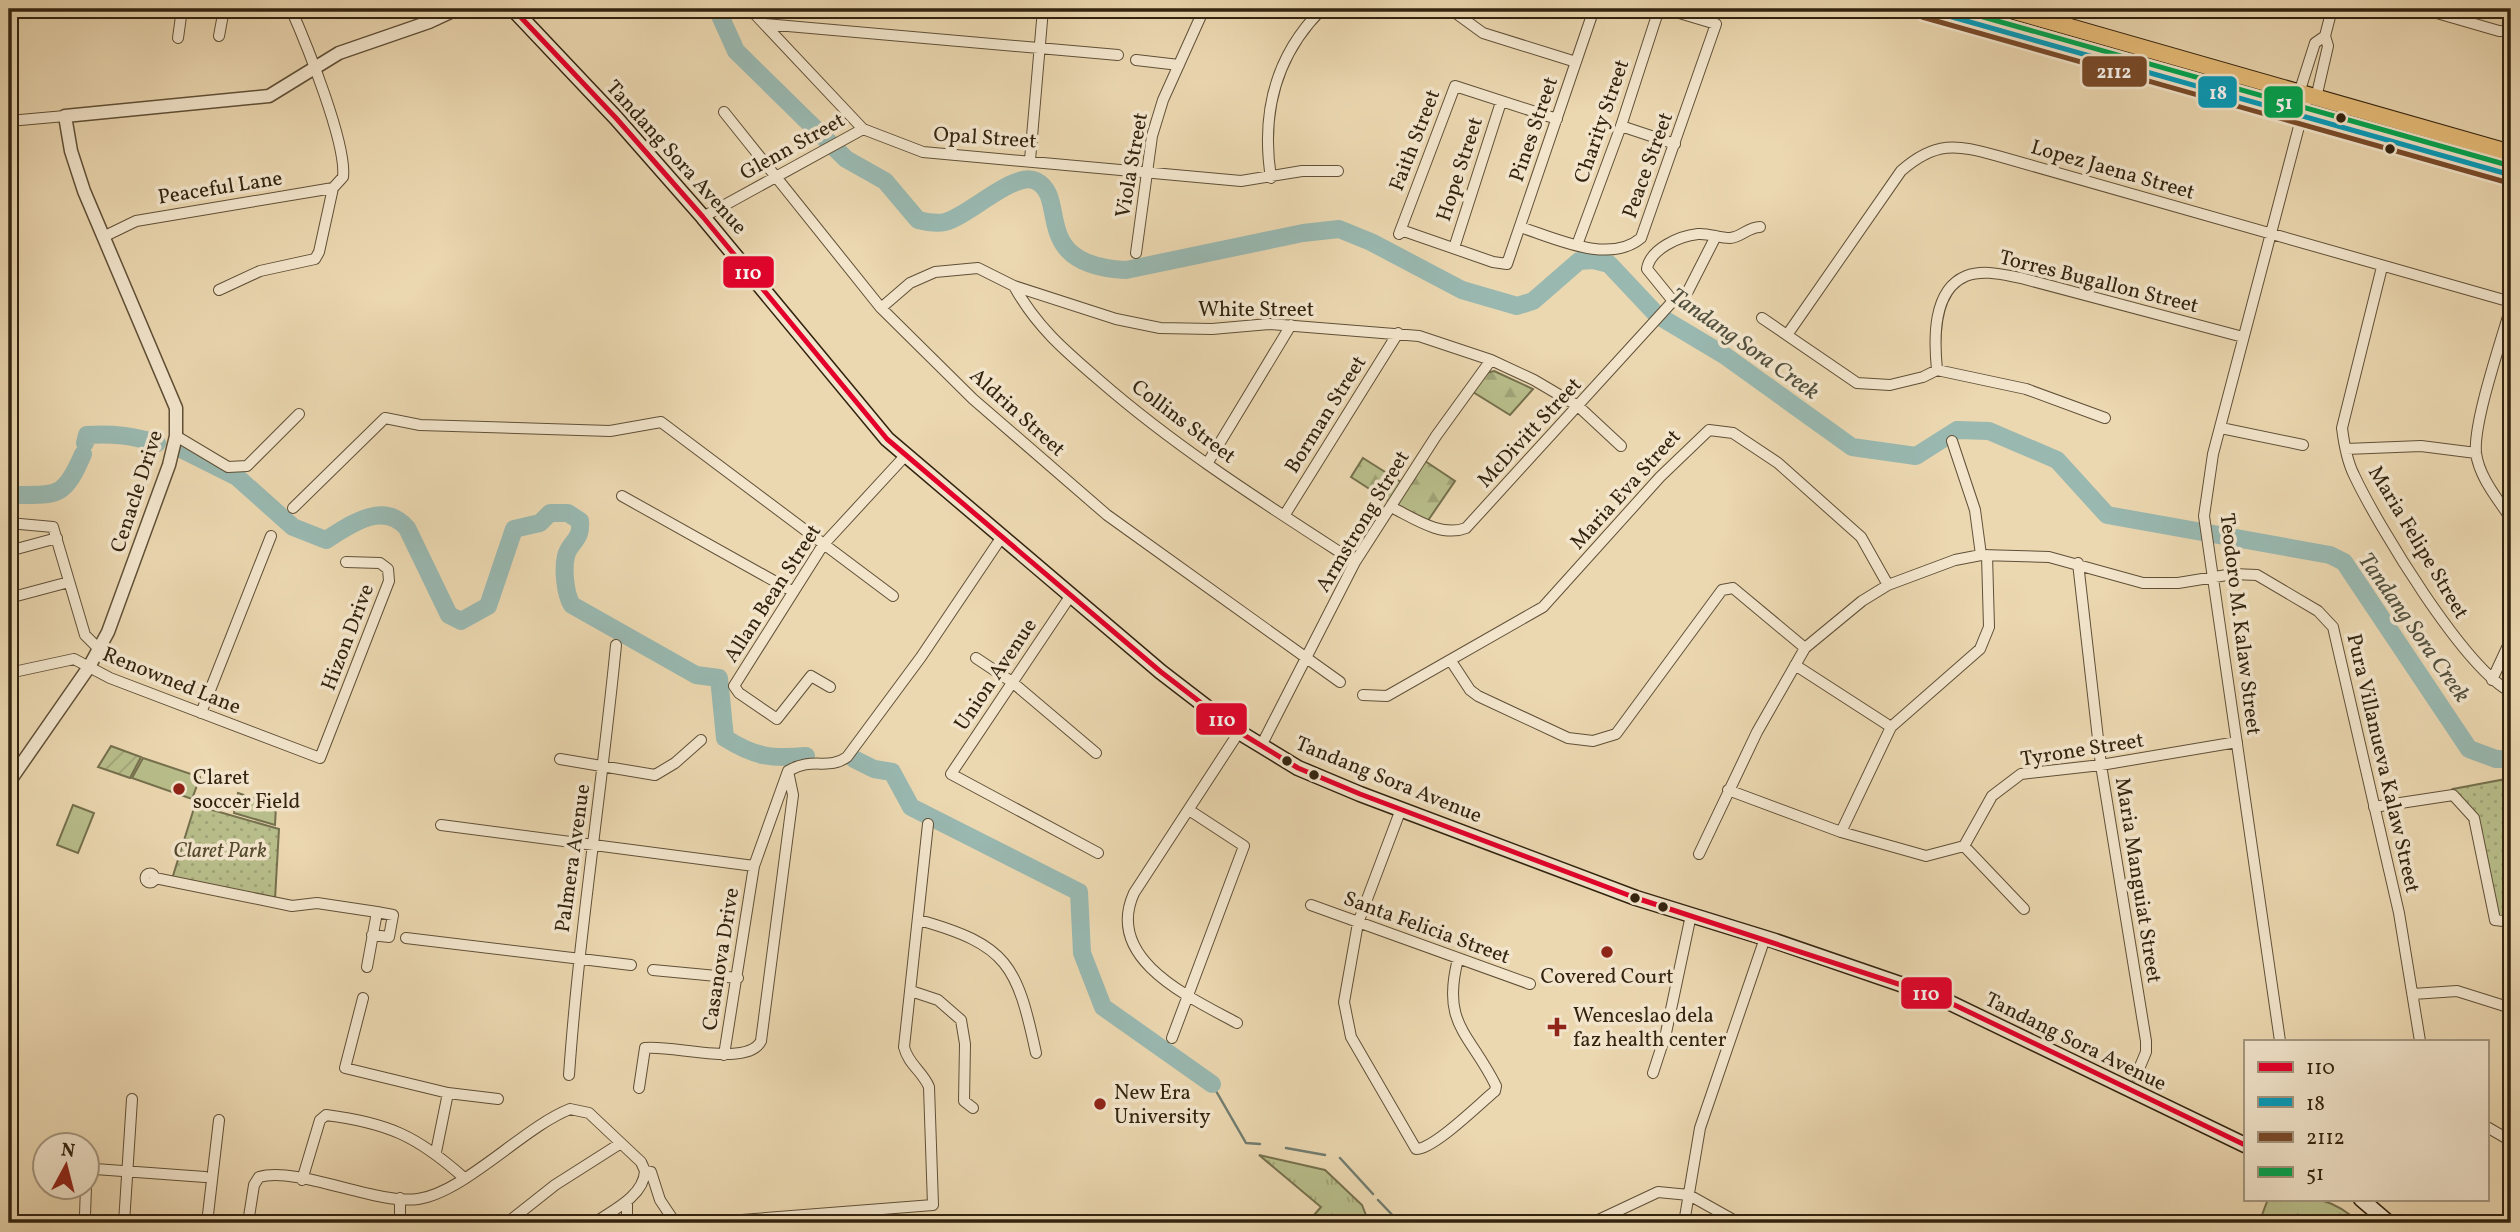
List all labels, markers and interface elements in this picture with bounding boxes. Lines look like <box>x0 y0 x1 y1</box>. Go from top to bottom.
line badge: 2112 <box>2081 55 2148 88</box>
street label: Charity Street <box>1568 56 1637 187</box>
text: 2112 <box>2096 60 2132 86</box>
street label: Pines Street <box>1503 73 1566 186</box>
street label: Tandang Sora Avenue <box>599 74 753 242</box>
line badge: 18 <box>2197 75 2238 109</box>
text: 18 <box>2209 81 2227 107</box>
line badge: 51 <box>2263 85 2304 119</box>
street label: Faith Street <box>1383 86 1448 196</box>
text: 51 <box>2276 91 2292 117</box>
street label: Glenn Street <box>735 107 850 188</box>
street label: Peace Street <box>1616 109 1681 223</box>
street label: Viola Street <box>1109 110 1156 220</box>
unlabelled marker <box>2334 111 2348 125</box>
street label: Hope Street <box>1430 114 1491 225</box>
street label: Opal Street <box>932 120 1037 157</box>
street label: Lopez Jaena Street <box>2027 133 2198 208</box>
unlabelled marker <box>2383 142 2397 156</box>
street label: Peaceful Lane <box>156 164 285 213</box>
street label: Torres Bugallon Street <box>1996 244 2201 321</box>
line badge: 110 <box>722 255 775 289</box>
text: 110 <box>735 261 762 287</box>
water label: Tandang Sora Creek <box>1662 281 1826 409</box>
street label: White Street <box>1198 296 1314 325</box>
street label: Borman Street <box>1279 350 1374 479</box>
street label: Aldrin Street <box>963 362 1071 464</box>
street label: McDivitt Street <box>1471 371 1589 495</box>
street label: Collins Street <box>1125 373 1241 471</box>
street label: Maria Eva Street <box>1564 423 1688 557</box>
street label: Cenacle Drive <box>104 426 171 556</box>
street label: Armstrong Street <box>1309 445 1417 598</box>
street label: Maria Felipe Street <box>2360 461 2475 625</box>
street label: Teodoro M. Kalaw Street <box>2211 511 2268 737</box>
street label: Allan Bean Street <box>718 519 829 669</box>
water label: Tandang Sora Creek <box>2350 547 2477 710</box>
street label: Hizon Drive <box>315 580 382 695</box>
street label: Union Avenue <box>948 613 1045 737</box>
street label: Pura Villanueva Kalaw Street <box>2339 631 2426 896</box>
street label: Renowned Lane <box>98 640 245 722</box>
line badge: 110 <box>1195 702 1248 736</box>
text: 110 <box>1209 708 1236 734</box>
street label: Tyrone Street <box>2019 726 2146 775</box>
street label: Tandang Sora Avenue <box>1291 730 1486 831</box>
unlabelled marker <box>1280 754 1294 768</box>
place label: Claret soccer Field <box>193 764 300 817</box>
unlabelled marker <box>1307 768 1321 782</box>
street label: Maria Manguiat Street <box>2107 775 2168 985</box>
marker: Claret soccer Field <box>171 781 187 797</box>
street label: Palmera Avenue <box>549 782 598 934</box>
park label: Claret Park <box>173 837 267 866</box>
street label: Santa Felicia Street <box>1339 885 1514 972</box>
street label: Casanova Drive <box>696 886 747 1033</box>
unlabelled marker <box>1628 891 1642 905</box>
unlabelled marker <box>1656 900 1670 914</box>
marker: Covered Court <box>1599 944 1615 960</box>
place label: Covered Court <box>1540 963 1674 992</box>
line badge: 110 <box>1900 976 1953 1010</box>
text: 110 <box>1913 982 1940 1008</box>
street label: Tandang Sora Avenue <box>1980 986 2171 1099</box>
place label: Wenceslao dela faz health center <box>1573 1002 1727 1055</box>
marker: Wenceslao dela faz health center <box>1547 1017 1567 1037</box>
legend <box>2244 1040 2488 1200</box>
text: 110 <box>2306 1054 2335 1083</box>
place label: New Era University <box>1114 1079 1211 1132</box>
text: 18 <box>2306 1090 2325 1119</box>
marker: New Era University <box>1092 1096 1108 1112</box>
text: 2112 <box>2306 1124 2345 1153</box>
north arrow <box>32 1130 102 1200</box>
text: N <box>59 1137 76 1165</box>
text: 51 <box>2306 1160 2324 1189</box>

